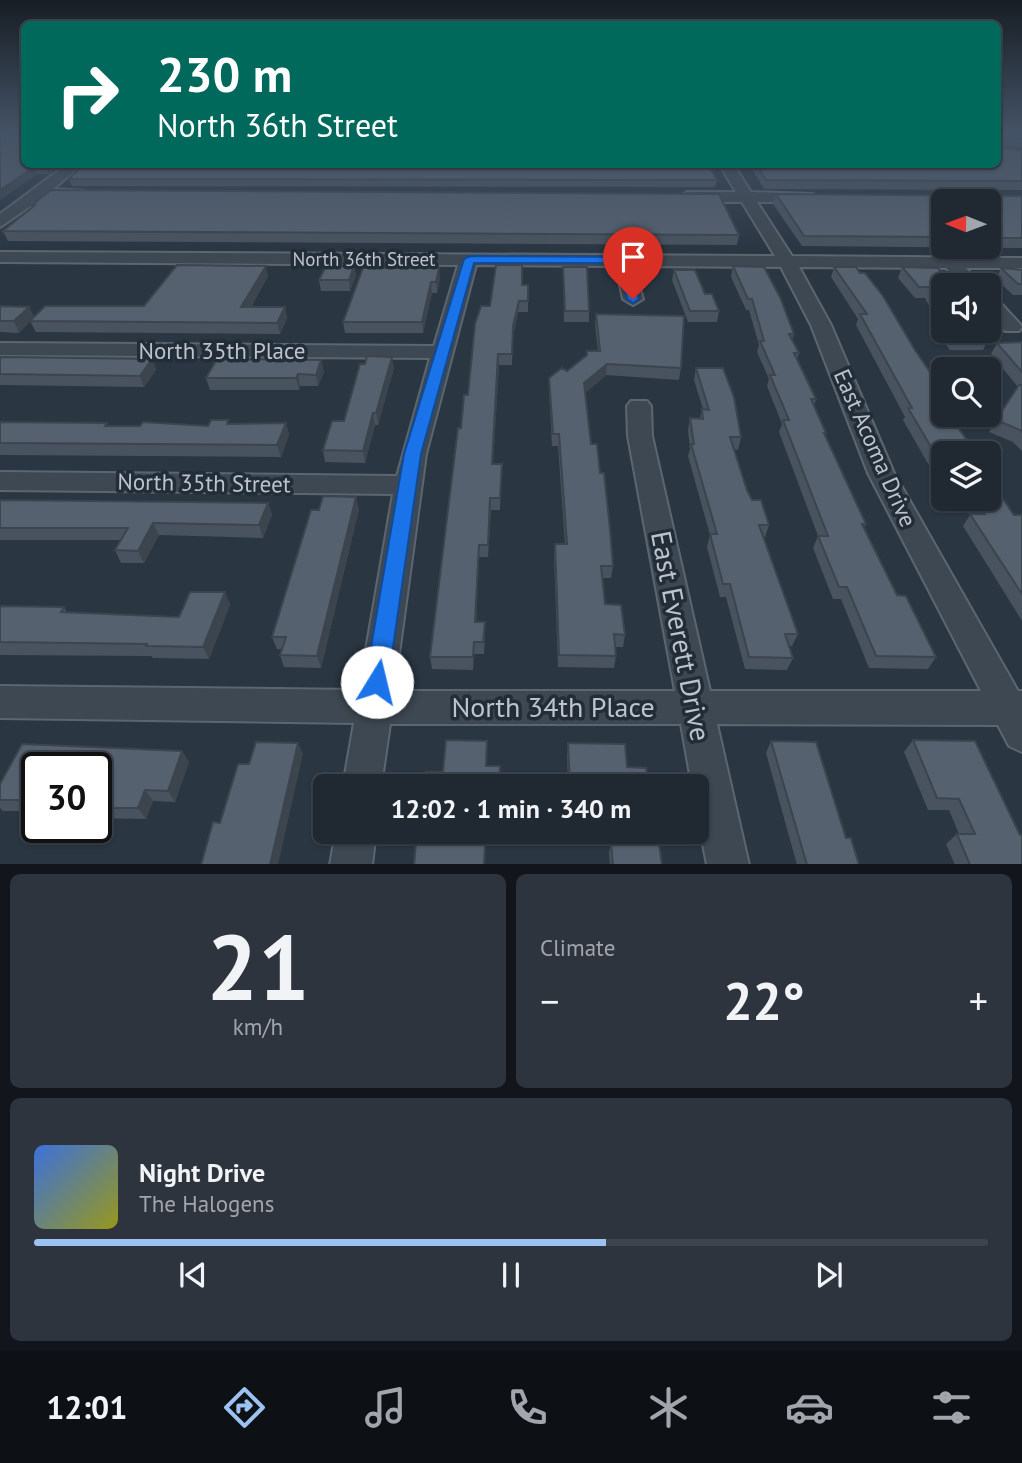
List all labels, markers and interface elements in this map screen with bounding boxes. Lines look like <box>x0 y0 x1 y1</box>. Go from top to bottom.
text: 230 m <box>157 42 292 106</box>
icon: right <box>42 49 133 140</box>
text: North 36th Street <box>157 104 398 146</box>
north arrow <box>931 189 1001 259</box>
map controls <box>931 189 1001 511</box>
pin <box>603 227 663 299</box>
icon: arrive <box>614 238 652 276</box>
street label: North 36th Street <box>292 247 436 271</box>
button: sound <box>931 273 1001 343</box>
street label: North 35th Place <box>139 336 305 365</box>
button: search <box>931 357 1001 427</box>
street label: East Acoma Drive <box>828 364 923 531</box>
button: layers <box>931 441 1001 511</box>
street label: North 35th Street <box>117 466 291 499</box>
street label: East Everett Drive <box>643 528 720 744</box>
position arrow <box>340 645 414 719</box>
street label: North 34th Place <box>451 688 655 725</box>
speed limit sign: 30 <box>21 752 112 843</box>
text: 12:02 · 1 min · 340 m <box>391 792 631 825</box>
text: 21 <box>206 907 310 1025</box>
text: Climate <box>540 933 615 962</box>
text: 22° <box>723 967 805 1034</box>
text: − <box>540 976 559 1025</box>
text: + <box>969 976 988 1025</box>
text: km/h <box>233 1012 283 1041</box>
text: Night Drive <box>139 1156 265 1189</box>
text: The Halogens <box>139 1189 274 1218</box>
icon: previous <box>174 1256 212 1294</box>
icon: pause <box>492 1256 530 1294</box>
icon: next <box>810 1256 848 1294</box>
icon: directions <box>220 1383 269 1432</box>
icon: music <box>361 1383 410 1432</box>
icon: phone <box>503 1383 552 1432</box>
icon: climate <box>644 1383 693 1432</box>
icon: car <box>785 1383 834 1432</box>
icon: filters <box>927 1383 976 1432</box>
text: 12:01 <box>46 1386 127 1428</box>

